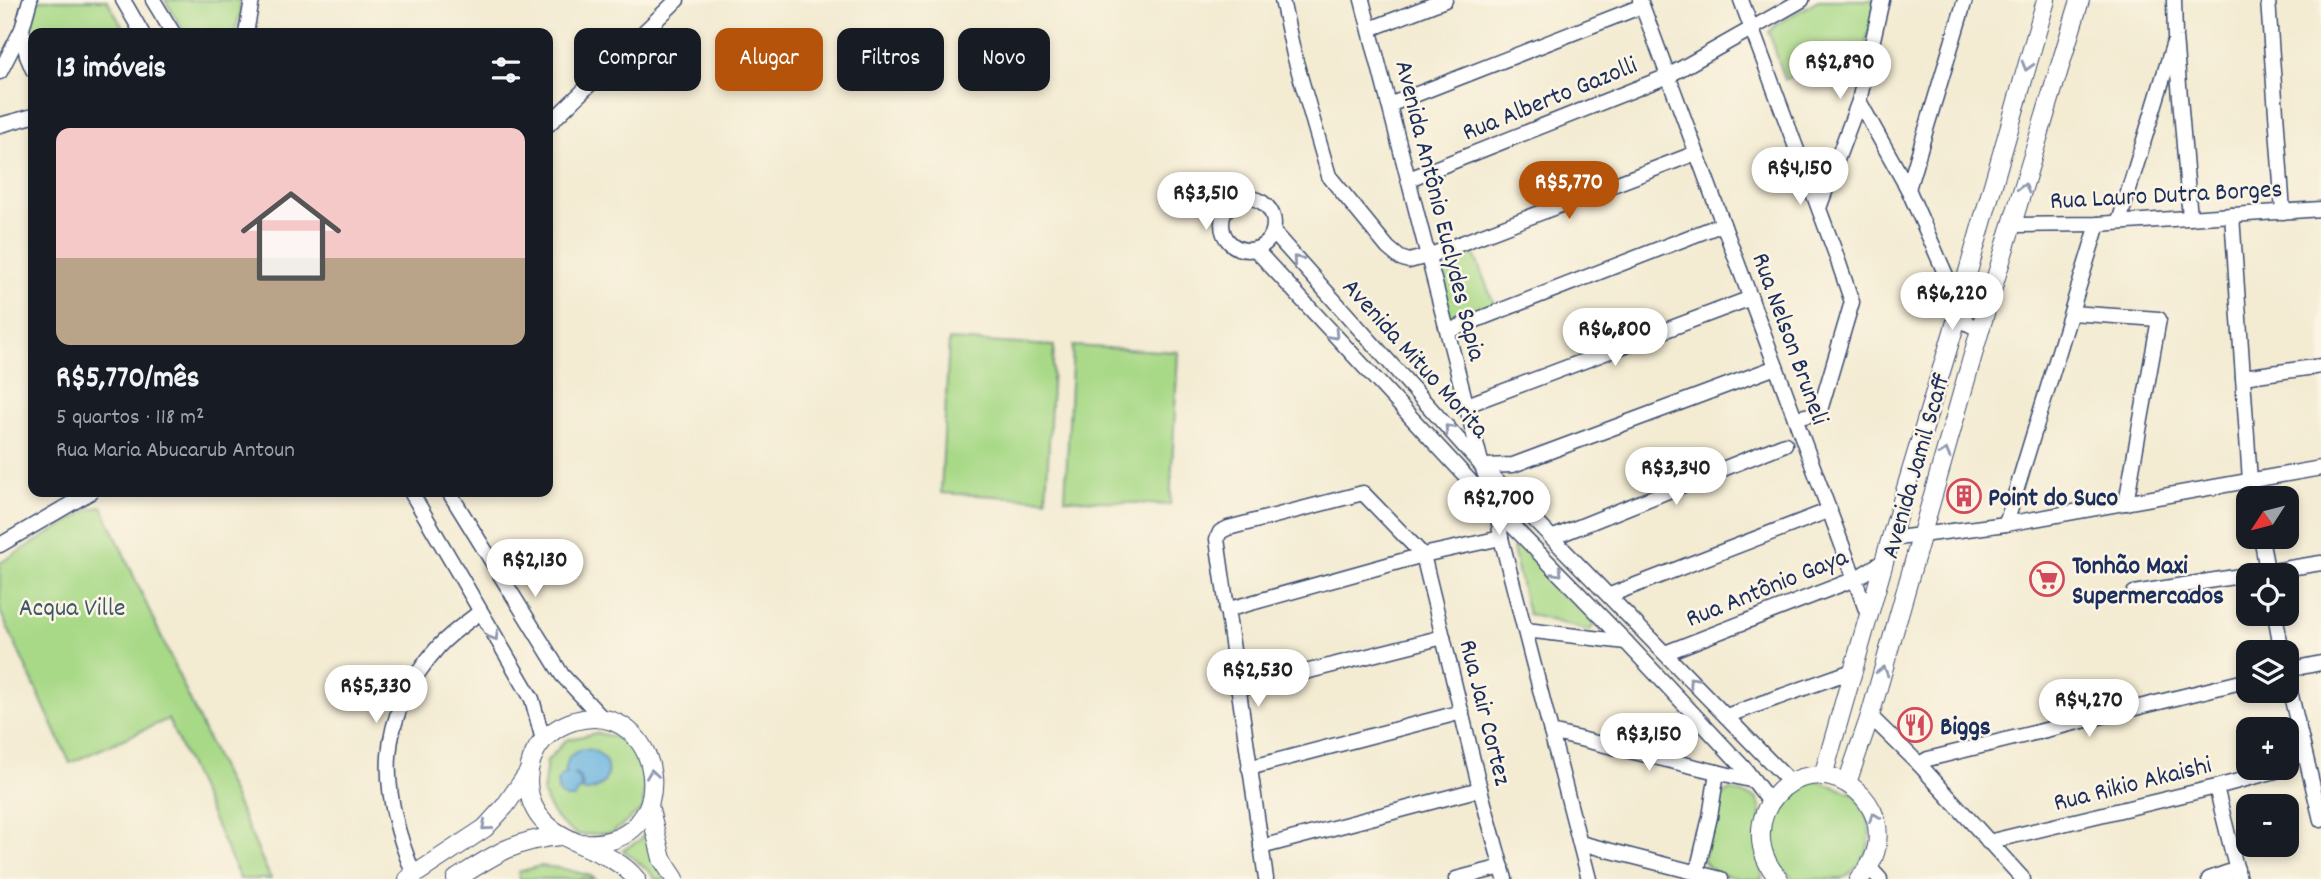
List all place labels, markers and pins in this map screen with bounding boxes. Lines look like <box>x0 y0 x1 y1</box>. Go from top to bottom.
pin: R$2,890 <box>1775 42 1905 101</box>
pin: R$4,150 <box>1735 148 1865 207</box>
pin: R$5,770 <box>1504 162 1634 221</box>
pin: R$3,510 <box>1141 173 1271 232</box>
pin: R$6,220 <box>1887 272 2017 332</box>
pin: R$6,800 <box>1550 308 1680 368</box>
pin: R$3,340 <box>1611 448 1741 507</box>
pin: R$2,700 <box>1434 477 1564 537</box>
building icon: Point do Suco <box>1945 477 1983 515</box>
place label: Point do Suco <box>1988 481 2119 518</box>
pin: R$2,130 <box>470 540 600 599</box>
place label: Tonhão Maxi Supermercados <box>2072 549 2224 616</box>
supermarket icon: Tonhão Maxi Supermercados <box>2028 560 2066 598</box>
pin: R$2,530 <box>1193 650 1323 709</box>
pin: R$5,330 <box>311 666 441 725</box>
pin: R$4,270 <box>2024 680 2154 739</box>
restaurant icon: Biggs <box>1896 706 1934 744</box>
place label: Biggs <box>1940 710 1991 747</box>
pin: R$3,150 <box>1584 714 1714 773</box>

